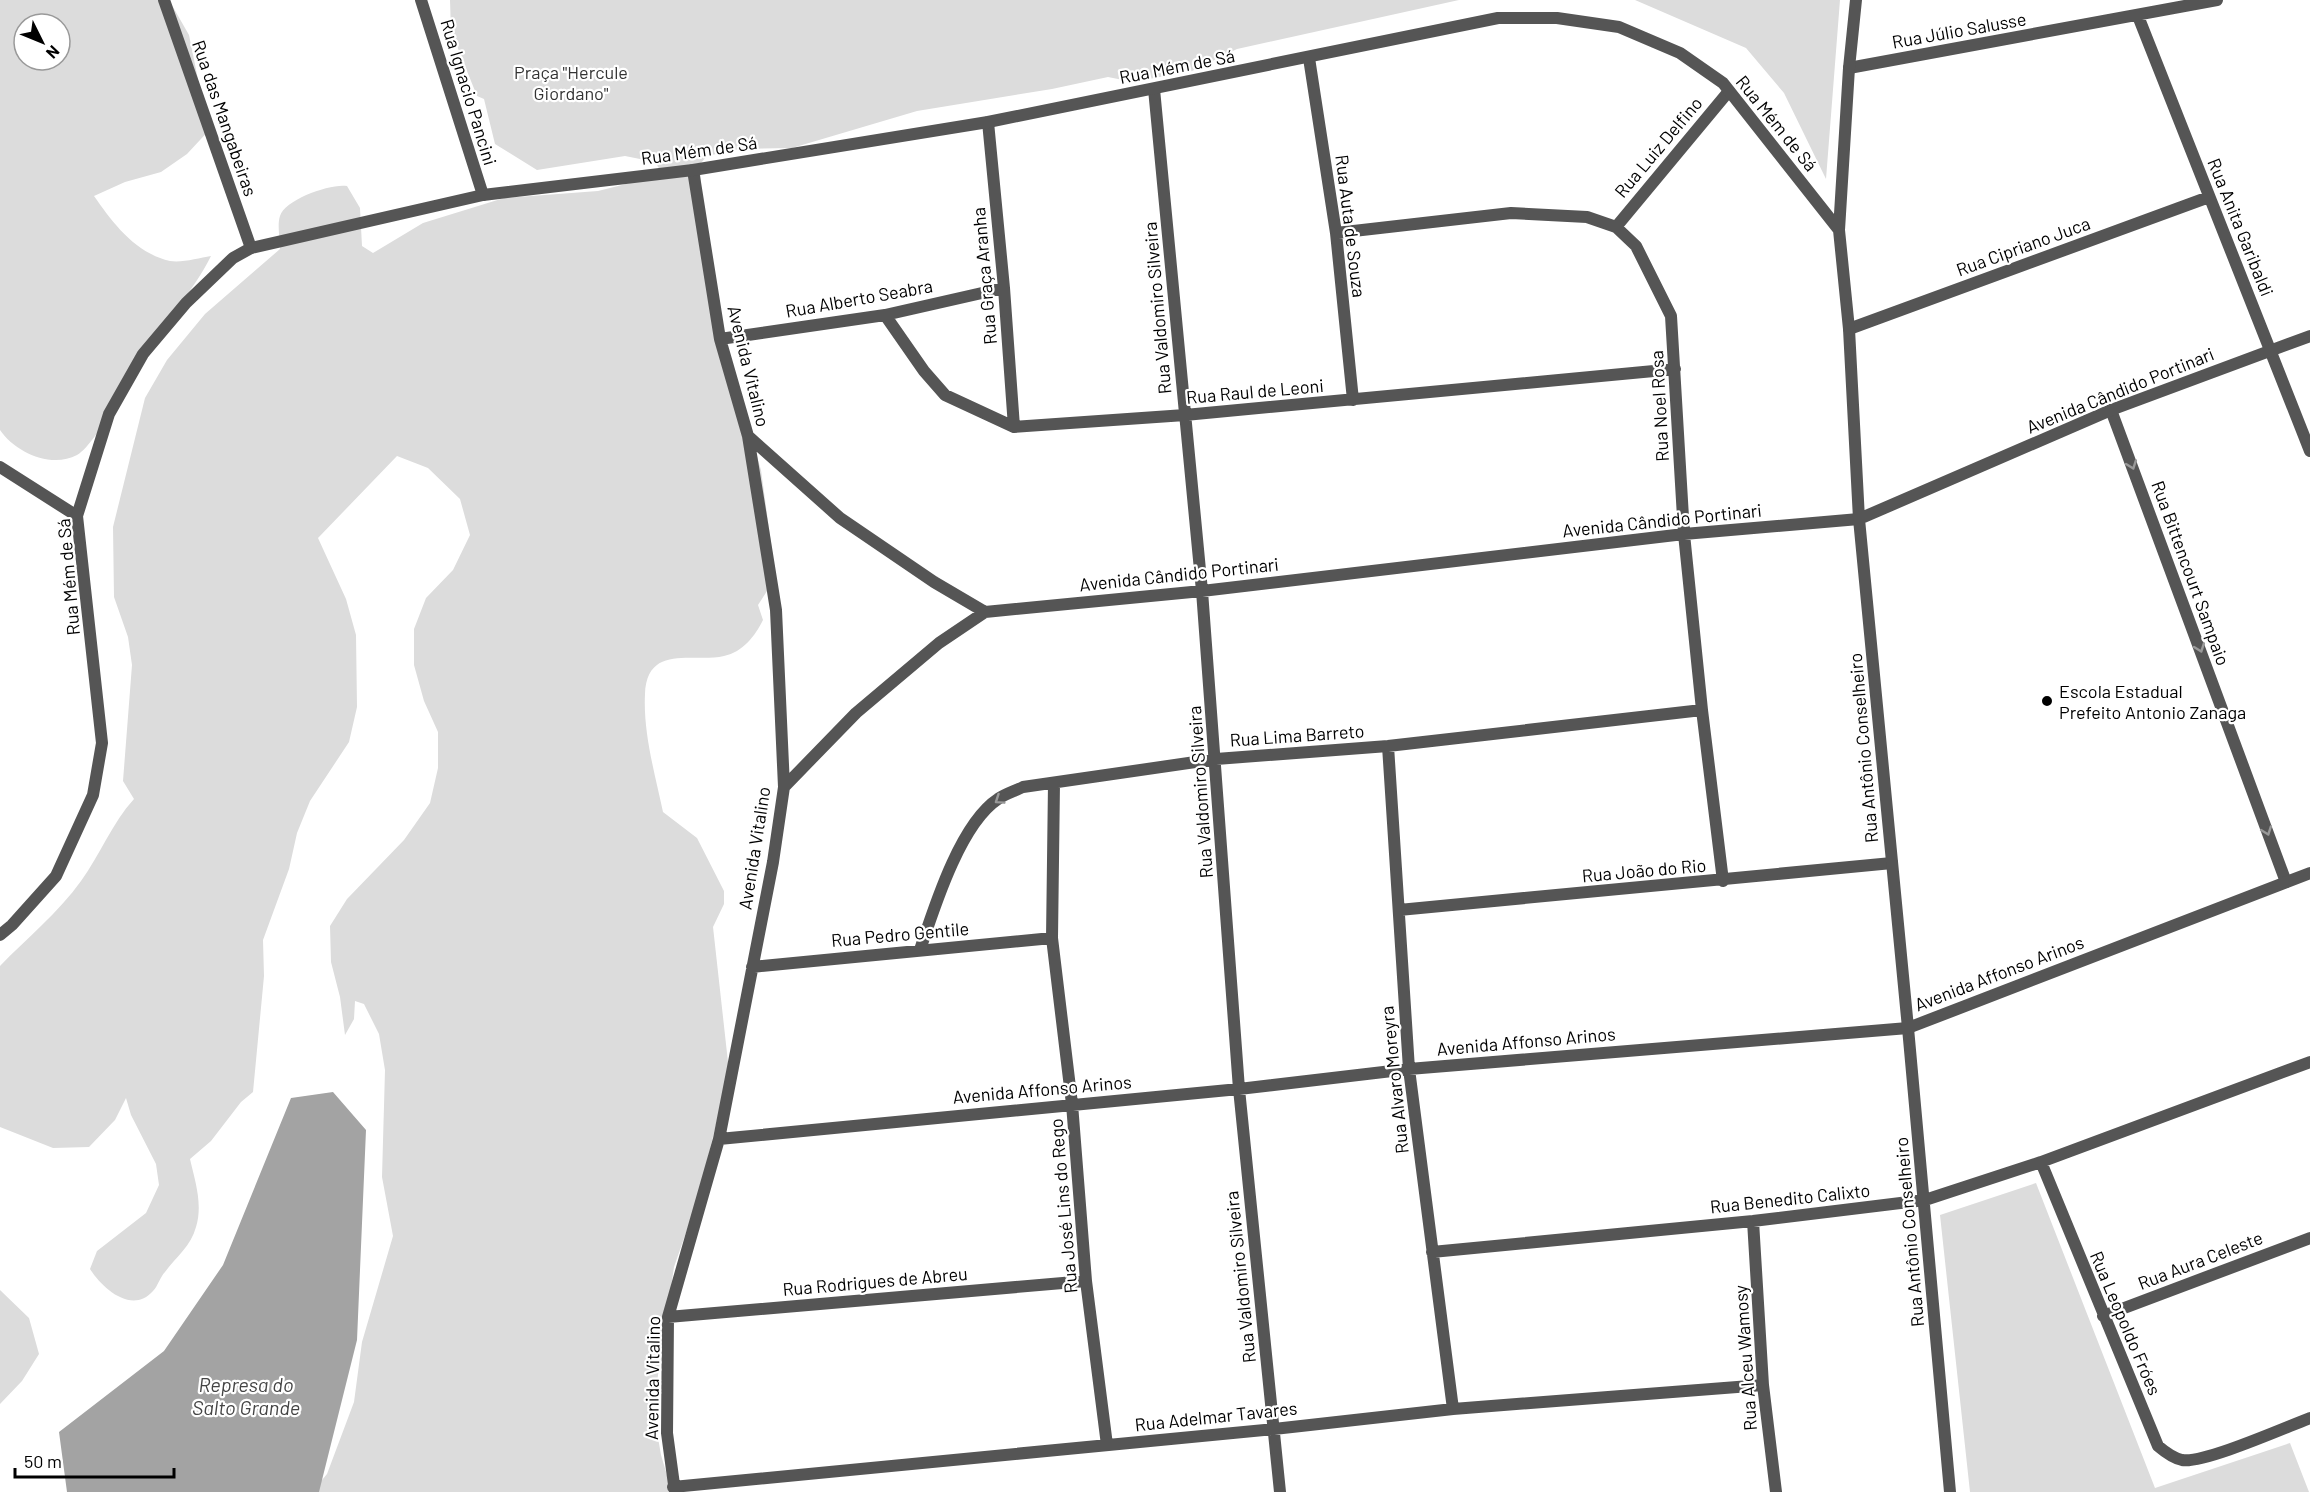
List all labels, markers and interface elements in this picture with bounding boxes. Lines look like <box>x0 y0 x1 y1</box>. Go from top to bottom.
street label: Rua Júlio Salusse <box>1890 7 2028 53</box>
north arrow <box>12 12 72 72</box>
street label: Rua Ignacio Pancini <box>436 16 502 168</box>
street label: Rua das Mangabeiras <box>188 37 262 199</box>
text: N <box>43 42 64 63</box>
street label: Rua Mém de Sá <box>1117 44 1237 88</box>
park label: Praça "Hercule Giordano" <box>514 61 628 104</box>
street label: Rua Mém de Sá <box>1732 71 1822 175</box>
street label: Rua Luiz Delfino <box>1609 92 1707 202</box>
street label: Rua Mém de Sá <box>639 131 759 169</box>
street label: Rua Auta de Souza <box>1331 153 1371 299</box>
street label: Rua Anita Garibaldi <box>2203 155 2279 299</box>
street label: Rua Graça Aranha <box>967 207 1001 345</box>
street label: Rua Cipriano Juca <box>1953 212 2093 280</box>
street label: Rua Valdomiro Silveira <box>1139 221 1175 395</box>
street label: Rua Alberto Seabra <box>784 274 934 322</box>
street label: Avenida Vitalino <box>723 303 775 429</box>
street label: Avenida Cândido Portinari <box>2023 342 2217 438</box>
street label: Rua Noel Rosa <box>1645 350 1673 462</box>
street label: Rua Raul de Leoni <box>1185 374 1325 408</box>
one-way arrow <box>2124 459 2137 470</box>
street label: Rua Bittencourt Sampaio <box>2147 478 2235 668</box>
street label: Avenida Cândido Portinari <box>1561 499 1763 541</box>
street label: Rua Mém de Sá <box>52 518 84 636</box>
street label: Avenida Cândido Portinari <box>1078 553 1280 595</box>
one-way arrow <box>2192 642 2205 653</box>
street label: Rua Antônio Conselheiro <box>1844 652 1882 844</box>
place label: Escola Estadual Prefeito Antonio Zanaga <box>2059 680 2246 723</box>
marker: Escola Estadual Prefeito Antonio Zanaga <box>2040 694 2054 708</box>
street label: Rua Valdomiro Silveira <box>1183 705 1217 879</box>
street label: Rua Lima Barreto <box>1229 719 1365 751</box>
street label: Avenida Vitalino <box>733 785 775 911</box>
one-way arrow <box>995 793 1006 804</box>
one-way arrow <box>2260 825 2273 836</box>
street label: Rua João do Rio <box>1581 854 1707 886</box>
street label: Rua Pedro Gentile <box>830 917 970 951</box>
street label: Avenida Affonso Arinos <box>1911 931 2087 1015</box>
street label: Rua Alvaro Moreyra <box>1375 1005 1413 1155</box>
street label: Avenida Affonso Arinos <box>1436 1022 1616 1060</box>
street label: Avenida Affonso Arinos <box>952 1070 1132 1108</box>
street label: Rua José Lins do Rego <box>1044 1118 1082 1294</box>
street label: Rua Antônio Conselheiro <box>1890 1136 1928 1328</box>
street label: Rua Benedito Calixto <box>1709 1179 1871 1217</box>
street label: Rua Valdomiro Silveira <box>1220 1190 1260 1364</box>
street label: Rua Aura Celeste <box>2134 1226 2266 1294</box>
street label: Rua Leopoldo Fróes <box>2086 1248 2166 1398</box>
street label: Rua Rodrigues de Abreu <box>782 1262 968 1300</box>
street label: Rua Alceu Wamosy <box>1729 1285 1761 1431</box>
street label: Avenida Vitalino <box>640 1316 664 1440</box>
water label: Represa do Salto Grande <box>192 1372 300 1419</box>
street label: Rua Adelmar Tavares <box>1134 1397 1298 1435</box>
scale bar <box>15 1441 174 1479</box>
text: 50 m <box>24 1450 62 1472</box>

